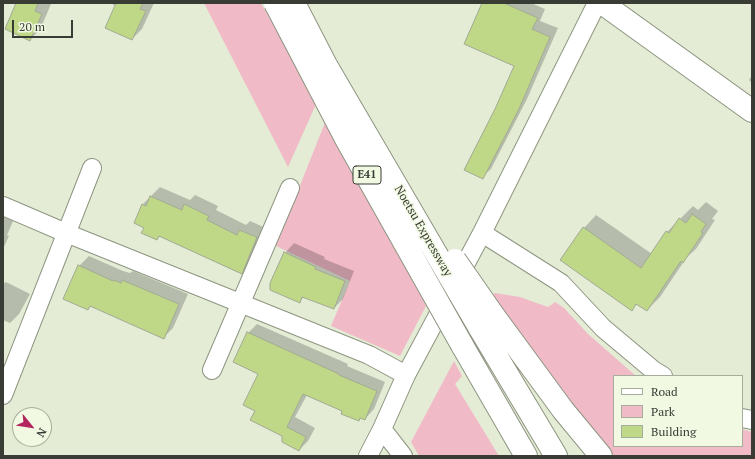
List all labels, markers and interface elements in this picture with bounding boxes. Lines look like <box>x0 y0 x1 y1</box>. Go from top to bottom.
scale bar <box>14 12 75 38</box>
text: 20 m <box>19 19 45 34</box>
road number: E41 <box>353 166 381 184</box>
street label: Noetsu Expressway <box>391 183 455 279</box>
legend <box>613 375 743 447</box>
text: Road <box>651 384 678 399</box>
text: Park <box>651 404 675 419</box>
north arrow <box>12 407 52 447</box>
text: Building <box>651 424 696 439</box>
text: N <box>33 425 50 440</box>

